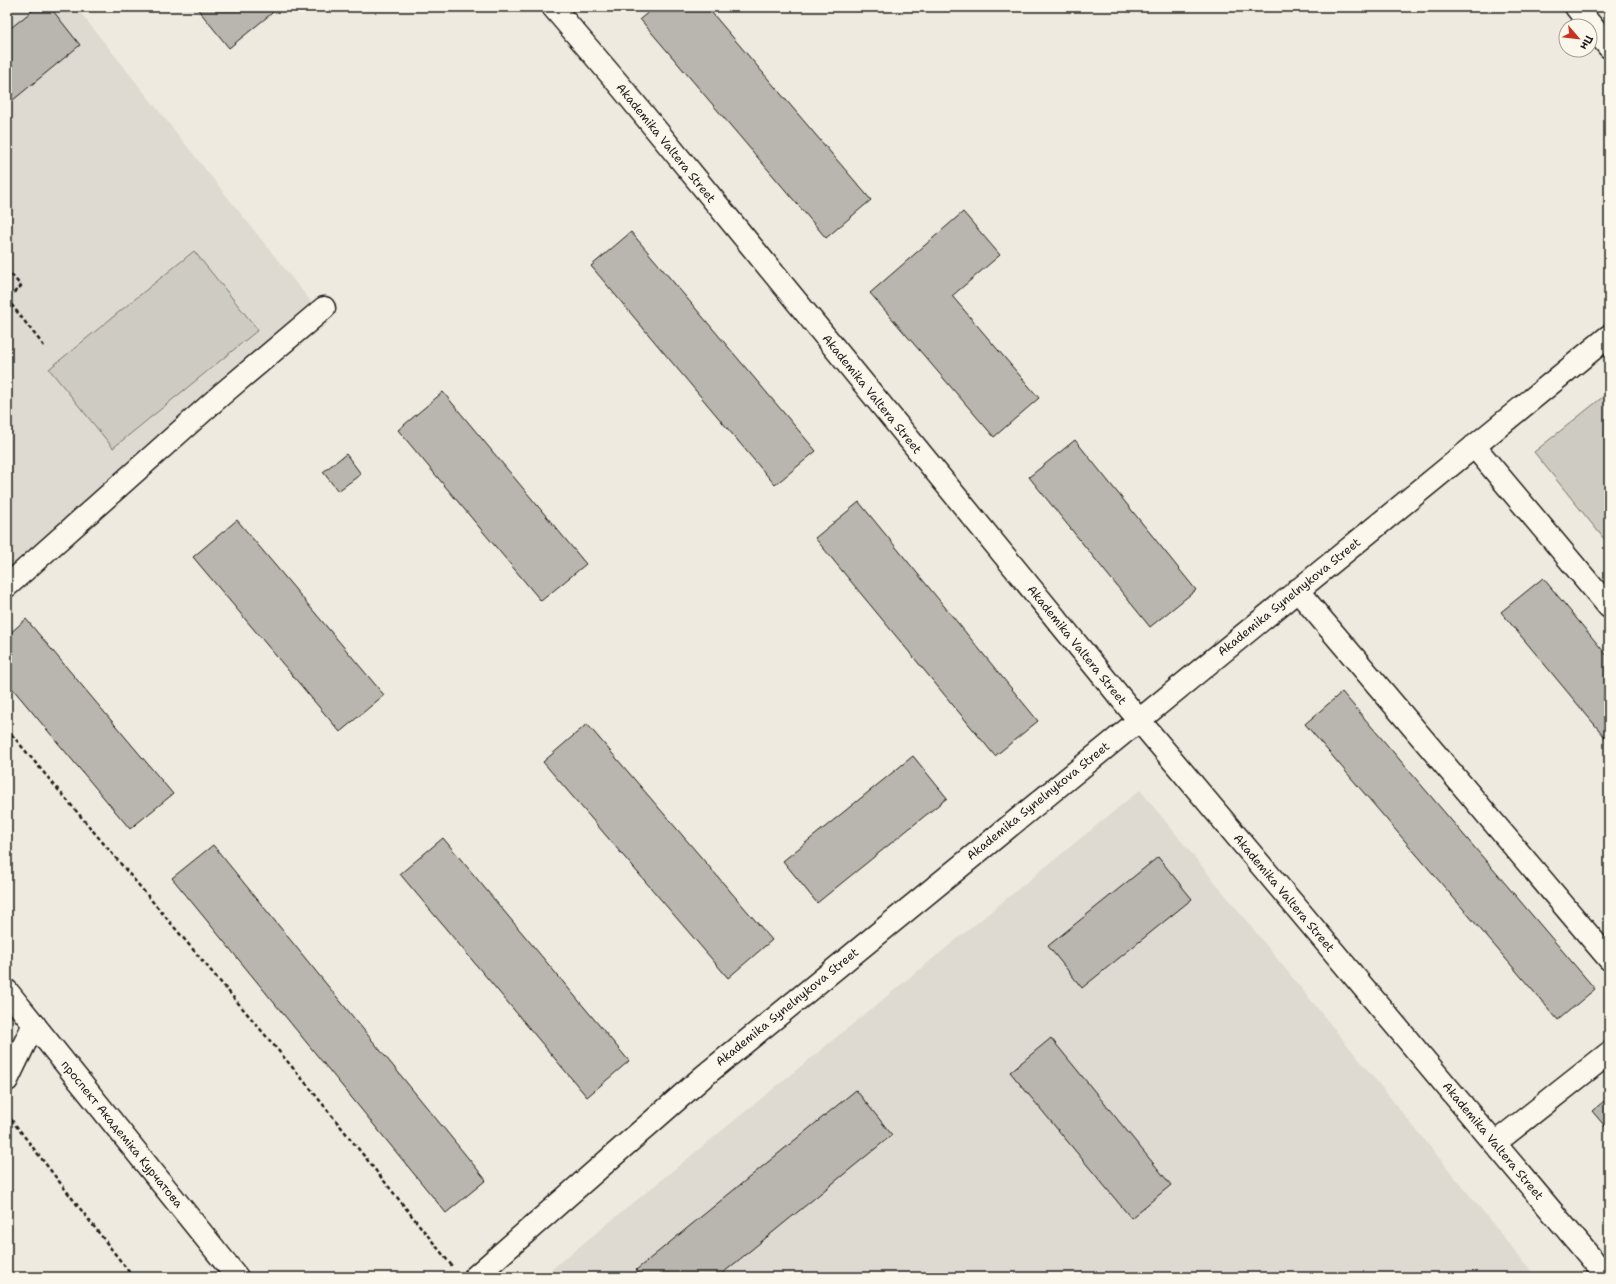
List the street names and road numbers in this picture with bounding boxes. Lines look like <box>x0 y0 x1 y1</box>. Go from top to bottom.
street label: Akademika Valtera Street <box>613 80 719 206</box>
street label: Akademika Valtera Street <box>819 331 925 457</box>
street label: Akademika Synelnykova Street <box>1214 534 1364 660</box>
street label: Akademika Valtera Street <box>1024 582 1130 708</box>
street label: Akademika Synelnykova Street <box>963 738 1113 864</box>
street label: Akademika Valtera Street <box>1230 831 1338 955</box>
street label: Akademika Synelnykova Street <box>712 944 862 1070</box>
street label: проспект Академіка Курчатова <box>58 1057 187 1211</box>
street label: Akademika Valtera Street <box>1439 1079 1547 1203</box>

